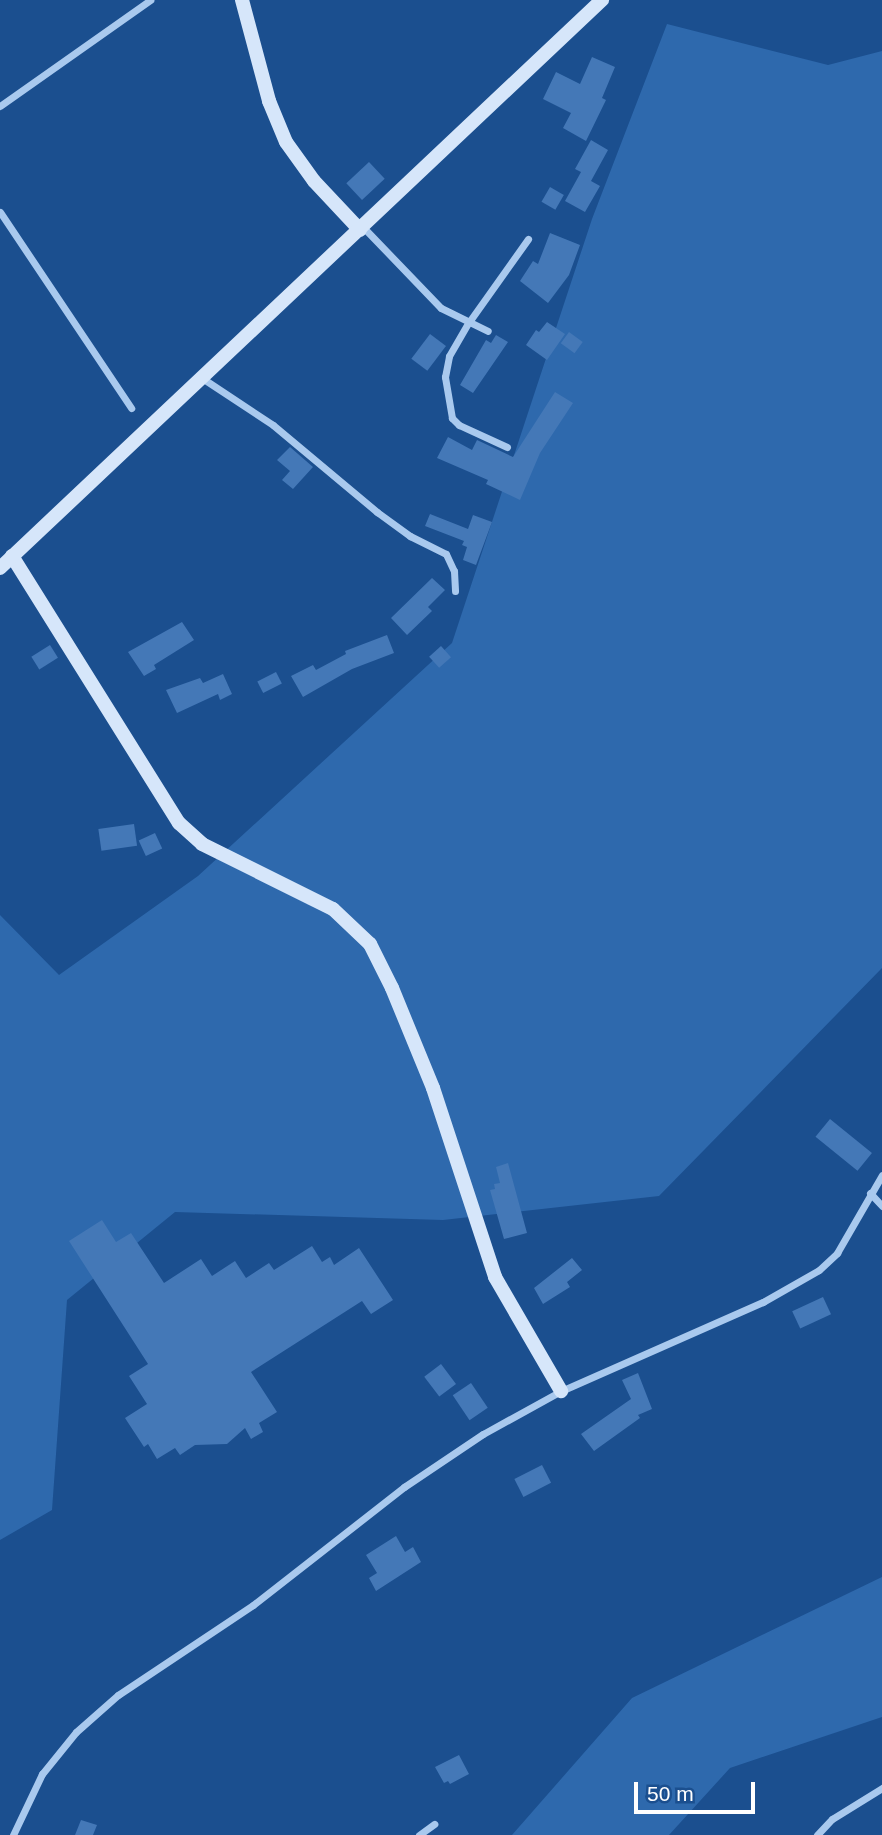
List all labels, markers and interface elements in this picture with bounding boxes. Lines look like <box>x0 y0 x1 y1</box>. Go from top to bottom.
scale bar <box>637 1769 758 1813</box>
text: 50 m <box>647 1782 694 1805</box>

